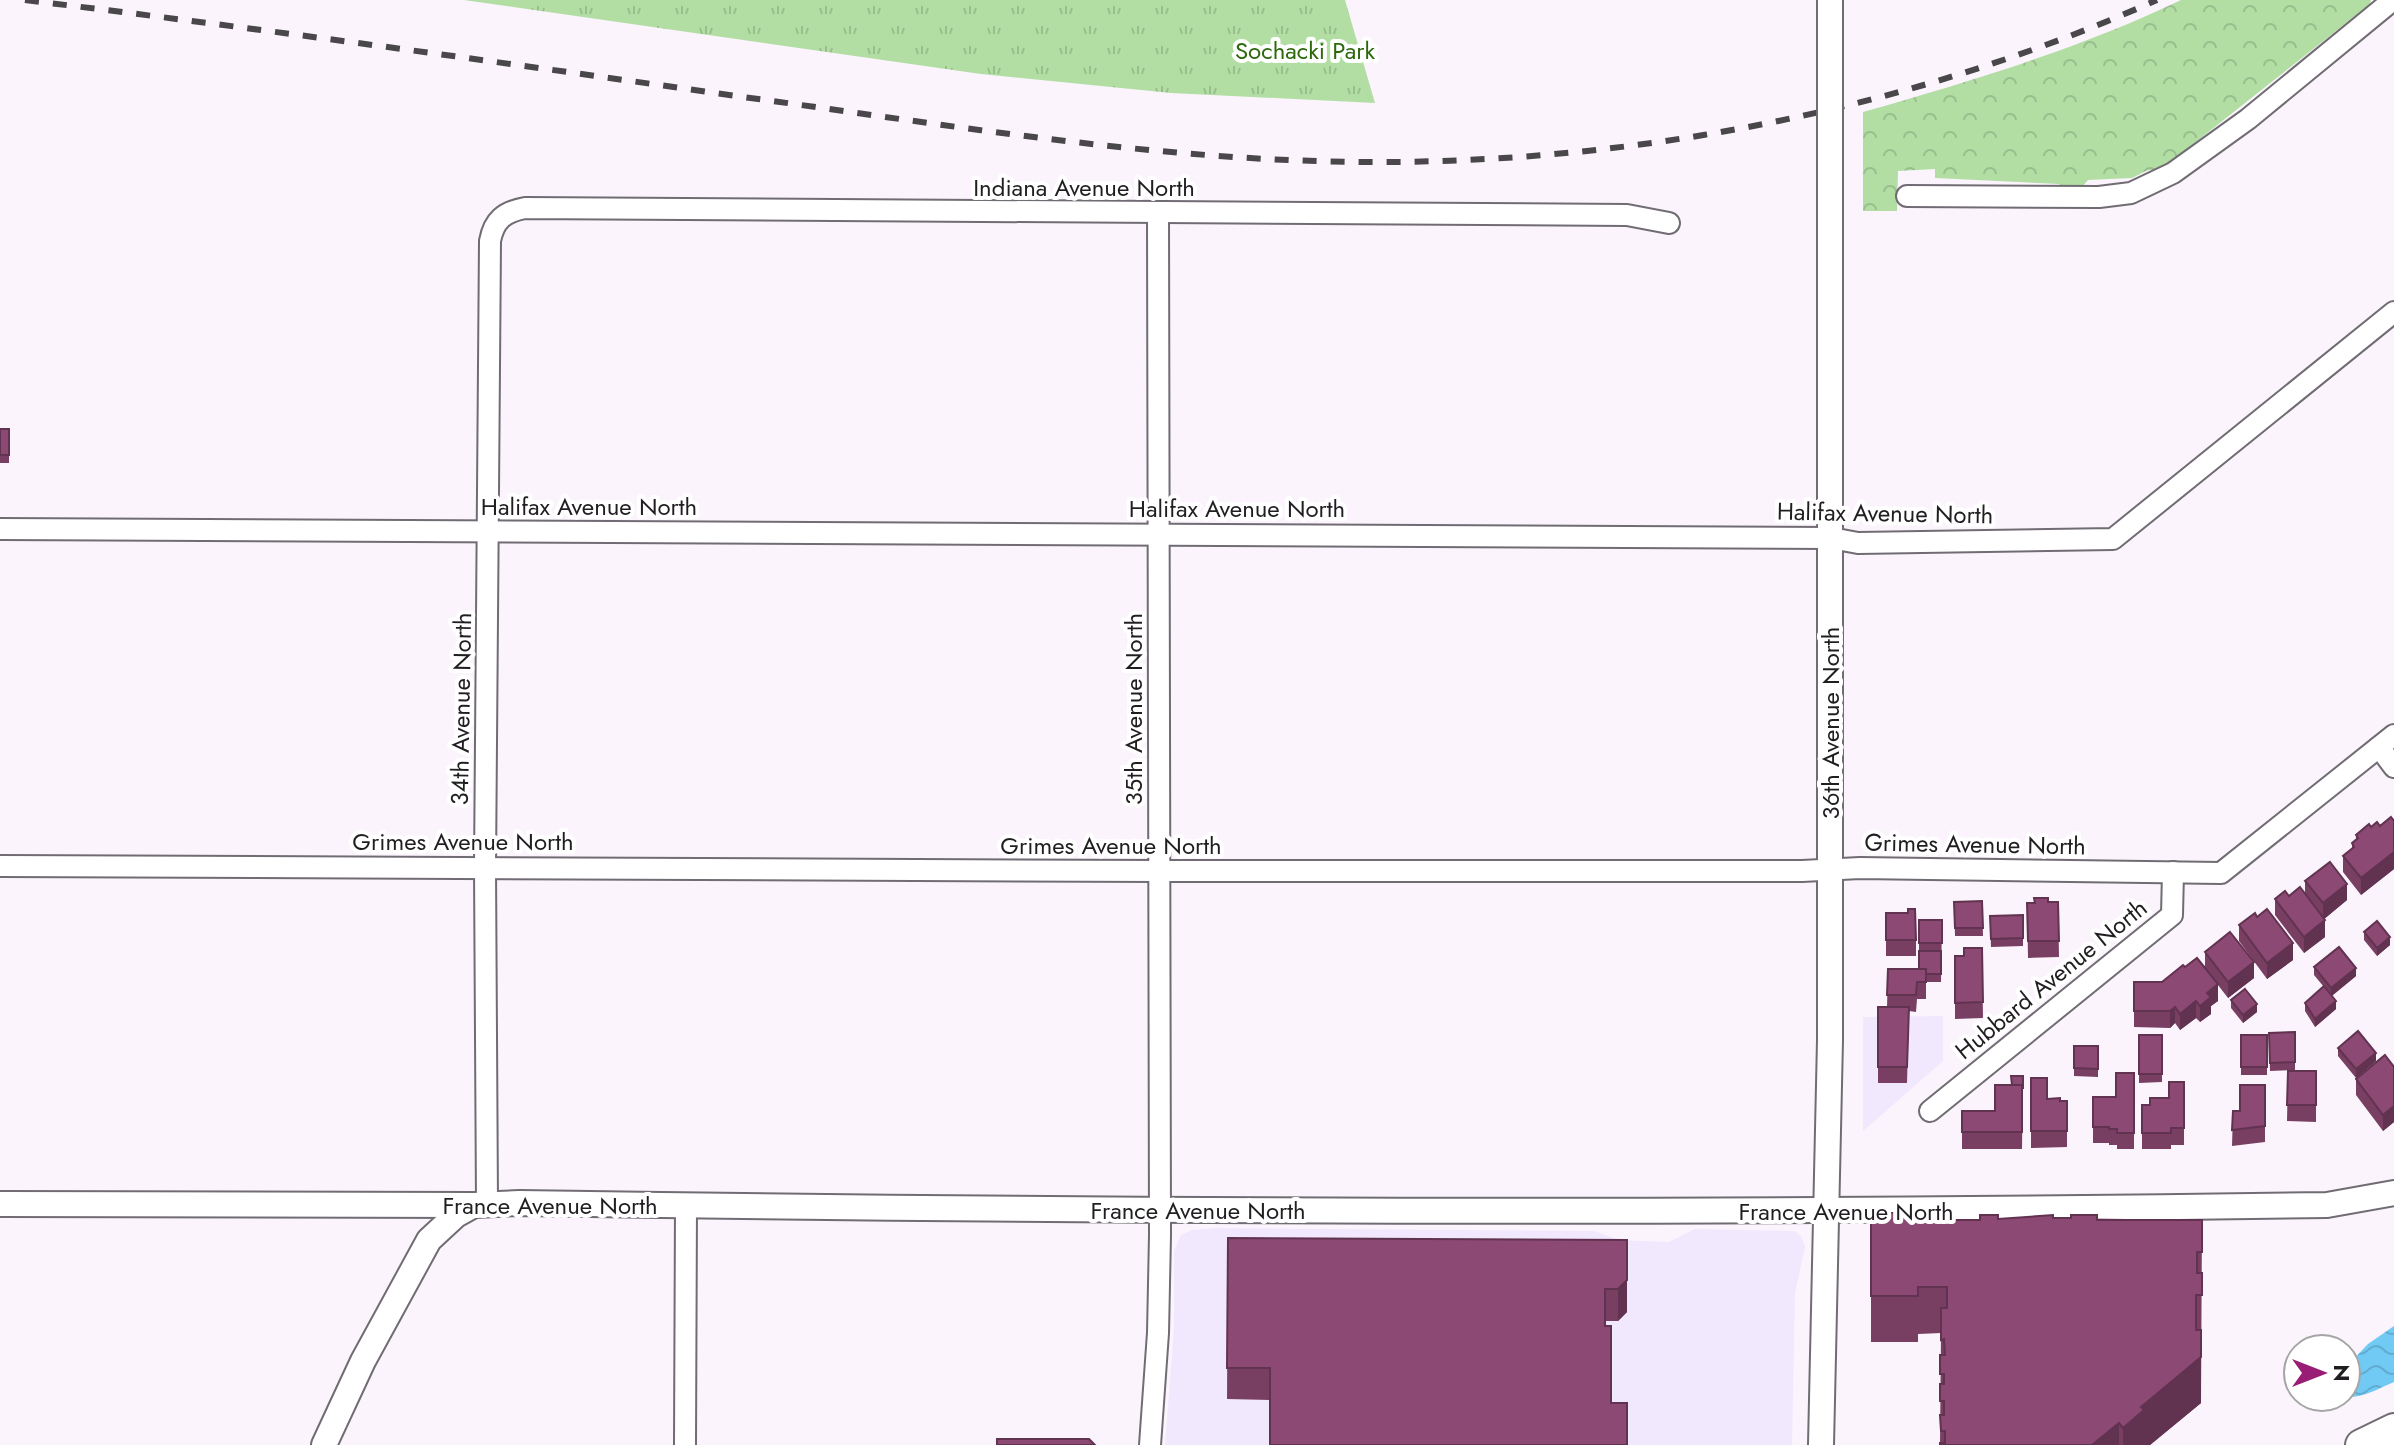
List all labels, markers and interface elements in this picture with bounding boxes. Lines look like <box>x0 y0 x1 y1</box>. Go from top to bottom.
park label: Sochacki Park <box>1235 33 1375 68</box>
street label: Indiana Avenue North <box>973 170 1195 205</box>
street label: Halifax Avenue North <box>481 489 697 524</box>
street label: Halifax Avenue North <box>1129 491 1345 526</box>
street label: Halifax Avenue North <box>1777 494 1993 532</box>
street label: 34th Avenue North <box>442 612 480 806</box>
street label: 35th Avenue North <box>1116 613 1151 805</box>
street label: 36th Avenue North <box>1813 627 1848 819</box>
street label: Grimes Avenue North <box>352 824 574 859</box>
street label: Grimes Avenue North <box>1864 825 2086 863</box>
street label: Grimes Avenue North <box>1000 828 1222 863</box>
street label: Hubbard Avenue North <box>1947 890 2155 1068</box>
street label: France Avenue North <box>442 1188 658 1223</box>
street label: France Avenue North <box>1090 1193 1306 1228</box>
street label: France Avenue North <box>1738 1194 1954 1229</box>
north arrow <box>2282 1333 2362 1413</box>
text: N <box>2326 1364 2358 1382</box>

